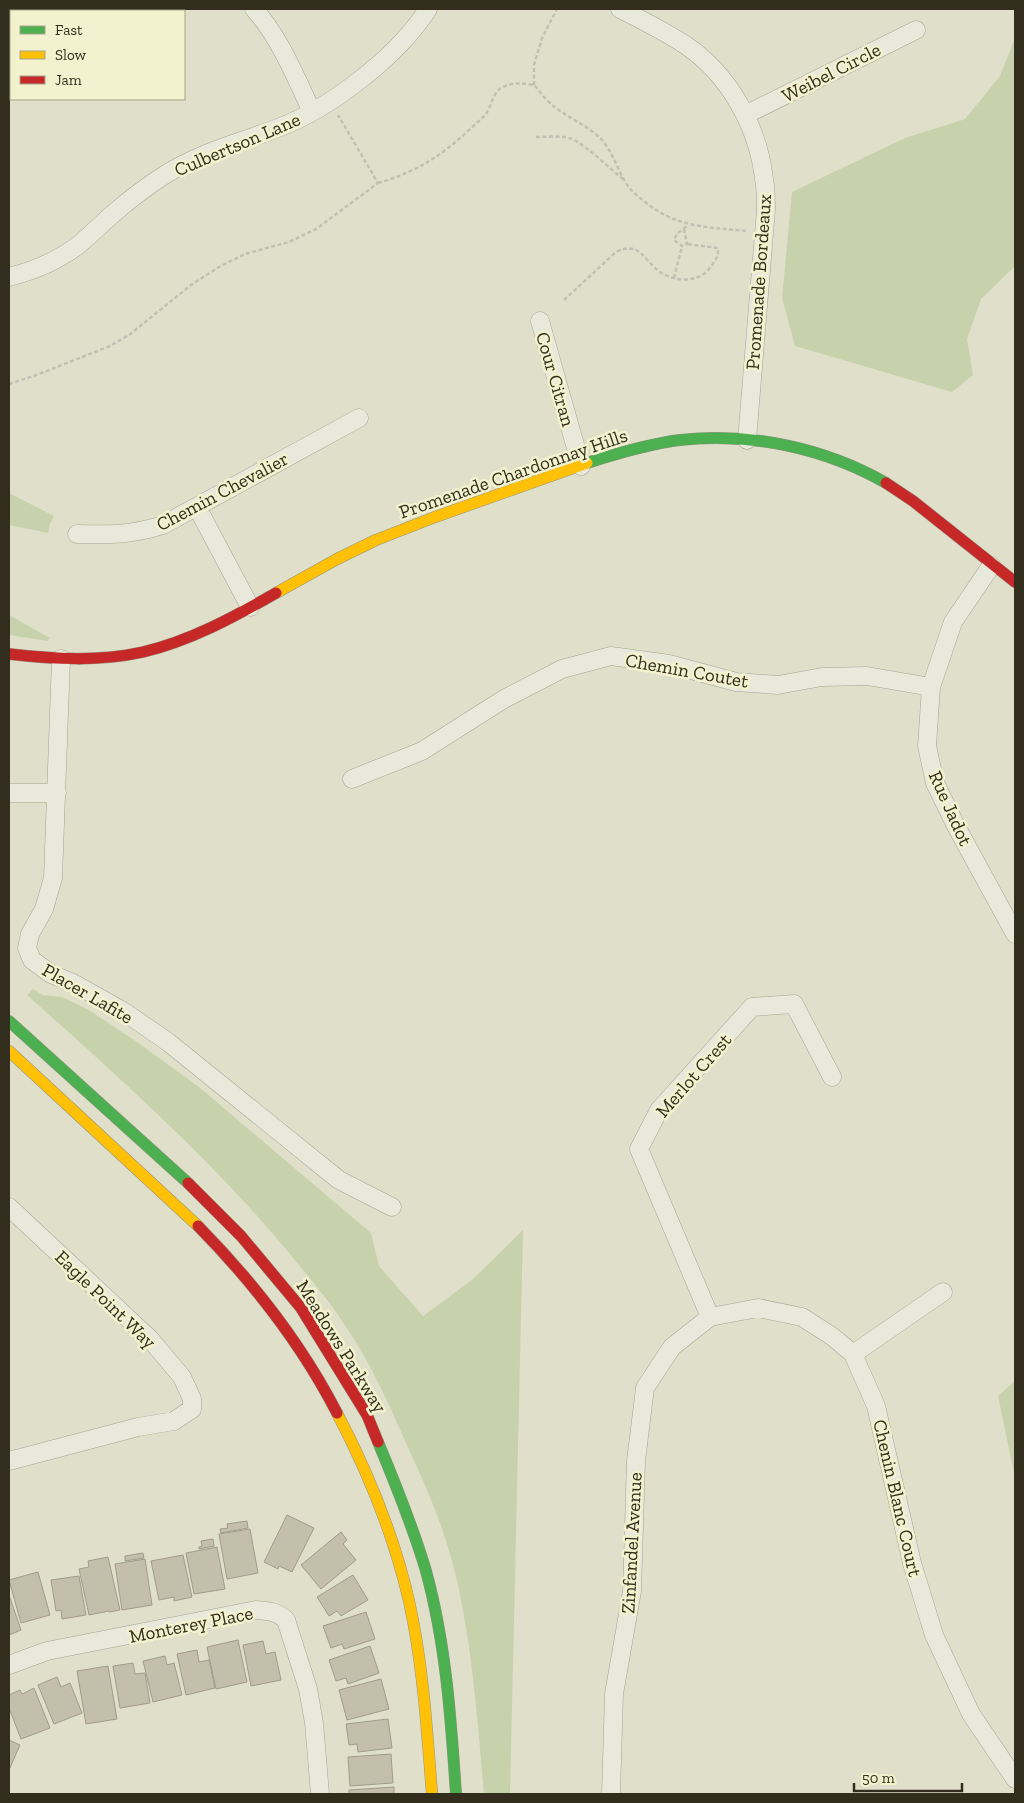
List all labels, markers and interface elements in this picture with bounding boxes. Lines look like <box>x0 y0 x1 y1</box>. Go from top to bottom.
legend <box>10 10 185 100</box>
text: Fast <box>55 21 83 39</box>
street label: Weibel Circle <box>778 38 885 107</box>
text: Slow <box>55 46 87 64</box>
text: Jam <box>55 71 82 89</box>
street label: Culbertson Lane <box>171 108 304 181</box>
street label: Promenade Bordeaux <box>741 193 776 371</box>
street label: Cour Citran <box>531 329 580 429</box>
street label: Promenade Chardonnay Hills <box>396 424 630 523</box>
street label: Chemin Chevalier <box>152 447 292 536</box>
street label: Chemin Coutet <box>624 648 750 693</box>
street label: Rue Jadot <box>924 767 977 849</box>
street label: Placer Lafite <box>38 958 137 1029</box>
street label: Merlot Crest <box>651 1029 736 1122</box>
street label: Eagle Point Way <box>50 1245 161 1354</box>
street label: Meadows Parkway <box>292 1276 392 1417</box>
street label: Chenin Blanc Court <box>868 1417 927 1579</box>
street label: Zinfandel Avenue <box>616 1472 647 1614</box>
street label: Monterey Place <box>127 1601 255 1648</box>
scale bar <box>854 1760 962 1792</box>
text: 50 m <box>862 1769 895 1787</box>

